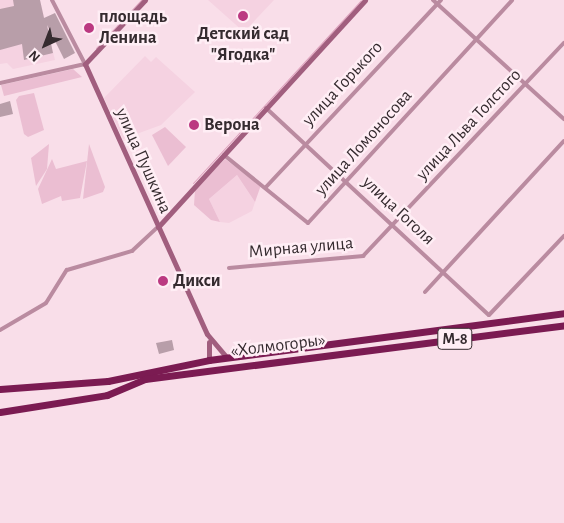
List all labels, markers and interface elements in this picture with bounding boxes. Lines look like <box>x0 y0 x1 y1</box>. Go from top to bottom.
place label: площадь Ленина <box>99 7 167 50</box>
marker: Детский сад "Ягодка" <box>237 10 249 22</box>
north arrow <box>20 20 70 70</box>
marker: площадь Ленина <box>83 22 95 34</box>
place label: Детский сад "Ягодка" <box>197 24 289 66</box>
street label: улица Горького <box>298 37 388 131</box>
text: N <box>26 48 43 64</box>
street label: улица Льва Толстого <box>412 65 526 185</box>
street label: улица Ломоносова <box>311 86 417 200</box>
street label: улица Пушкина <box>110 105 176 217</box>
place label: Верона <box>204 114 260 136</box>
marker: Верона <box>188 119 200 131</box>
street label: улица Гоголя <box>357 172 439 250</box>
street label: Мирная улица <box>248 233 354 263</box>
place label: Дикси <box>173 270 221 292</box>
marker: Дикси <box>157 275 169 287</box>
road number: М-8 <box>436 326 474 352</box>
street label: «Холмогоры» <box>229 329 327 363</box>

